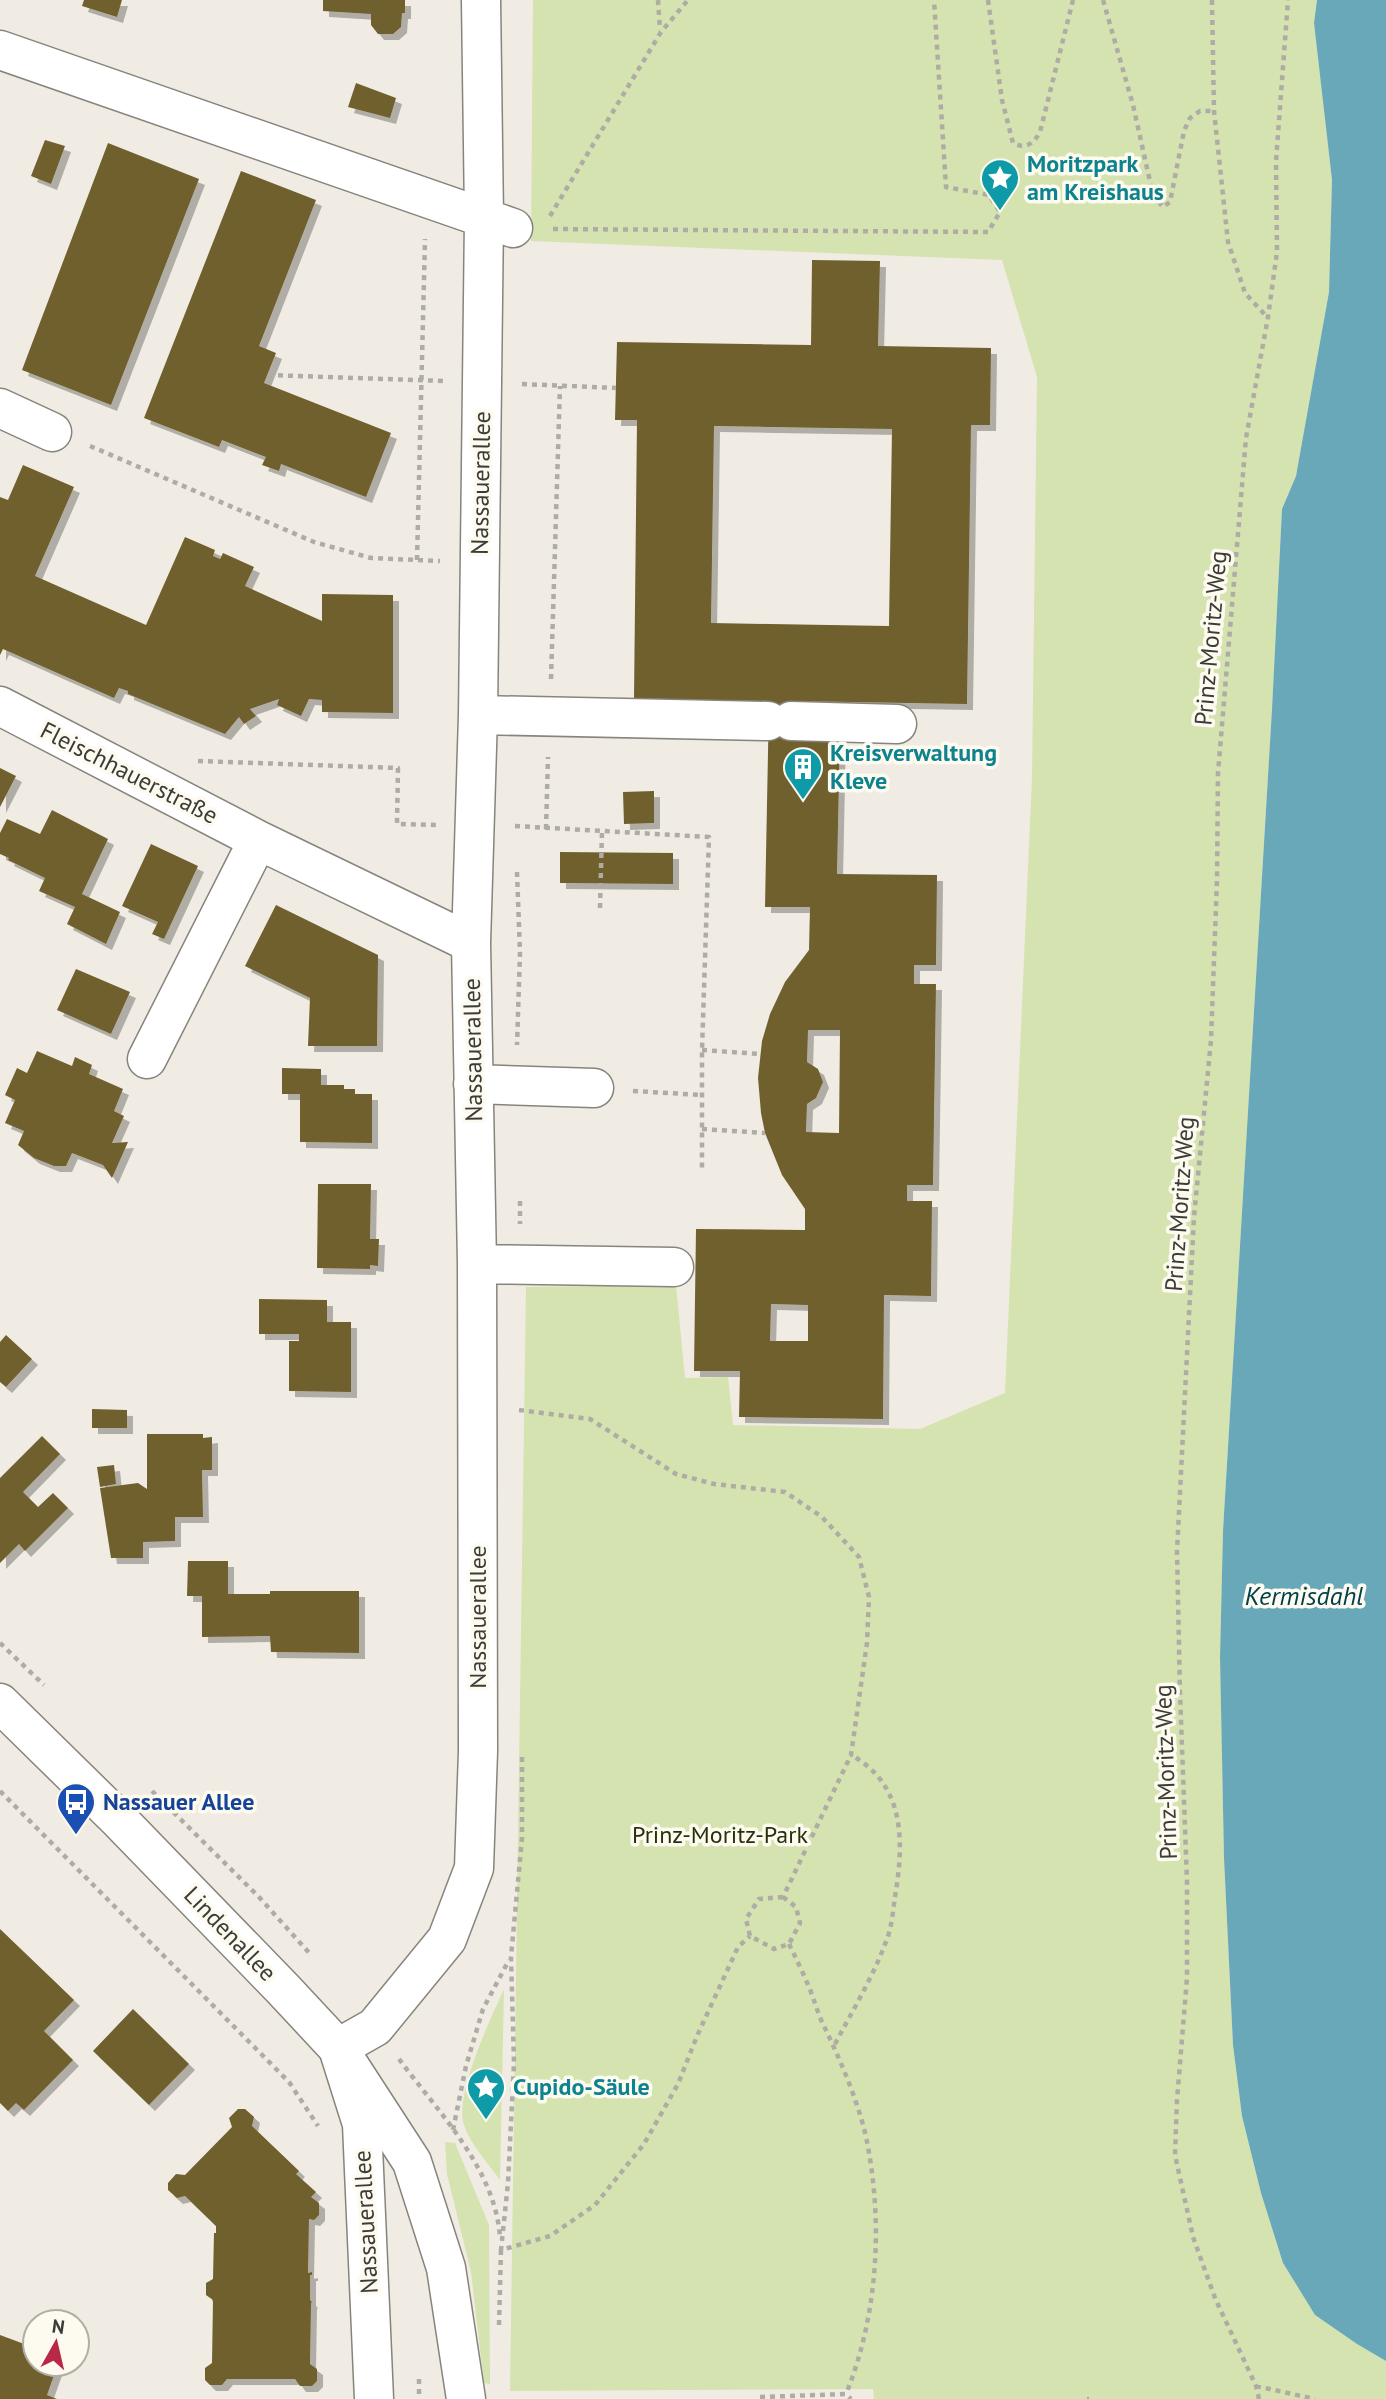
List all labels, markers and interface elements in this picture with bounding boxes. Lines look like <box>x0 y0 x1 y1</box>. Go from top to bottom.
place label: Moritzpark am Kreishaus <box>1027 148 1164 207</box>
place icon: Moritzpark am Kreishaus <box>979 157 1021 212</box>
street label: Nassauerallee <box>464 411 497 555</box>
street label: Prinz-Moritz-Weg <box>1187 549 1234 727</box>
street label: Fleischhauerstraße <box>35 714 223 831</box>
place label: Kreisverwaltung Kleve <box>830 737 997 796</box>
building icon: Kreisverwaltung Kleve <box>782 746 824 801</box>
street label: Nassauerallee <box>456 978 489 1122</box>
street label: Prinz-Moritz-Weg <box>1158 1115 1201 1293</box>
street label: Nassauerallee <box>462 1545 493 1689</box>
water label: Kermisdahl <box>1245 1579 1363 1612</box>
street label: Prinz-Moritz-Weg <box>1147 1684 1184 1860</box>
bus stop icon: Nassauer Allee <box>55 1781 97 1836</box>
place label: Nassauer Allee <box>103 1786 254 1817</box>
park label: Prinz-Moritz-Park <box>632 1819 808 1850</box>
street label: Lindenallee <box>177 1880 283 1988</box>
place icon: Cupido-Säule <box>465 2066 507 2121</box>
place label: Cupido-Säule <box>513 2071 650 2102</box>
street label: Nassauerallee <box>346 2150 385 2294</box>
north arrow <box>21 2308 91 2378</box>
text: N <box>51 2313 66 2339</box>

